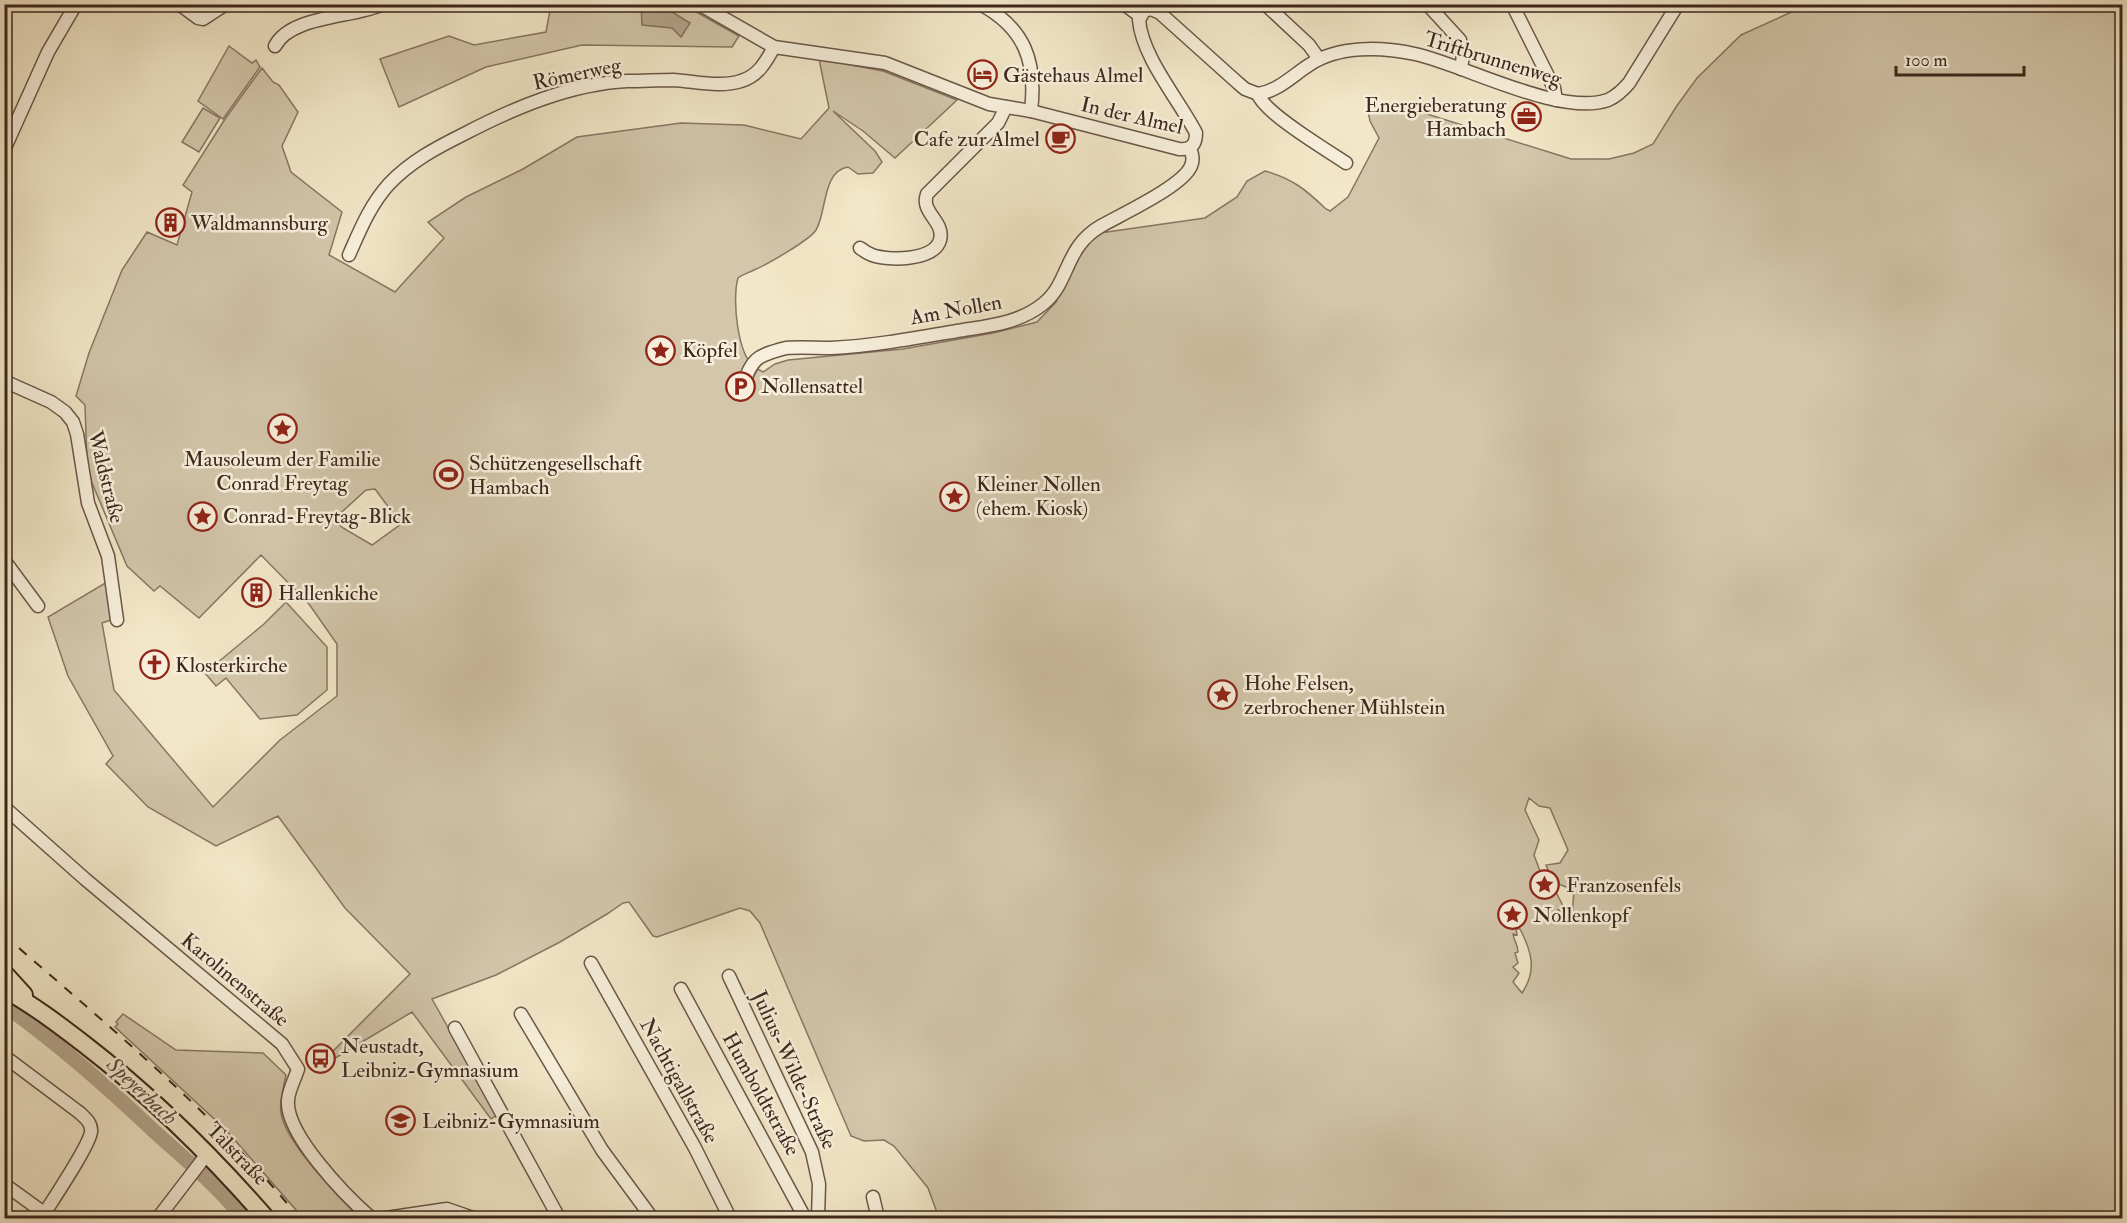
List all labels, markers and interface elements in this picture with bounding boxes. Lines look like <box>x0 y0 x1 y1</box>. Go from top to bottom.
street label: Triftbrunnenweg <box>1421 25 1566 93</box>
scale bar <box>1896 39 2024 77</box>
text: 100 m <box>1905 49 1948 72</box>
street label: Römerweg <box>530 51 624 97</box>
hotel icon: Gästehaus Almel <box>966 59 998 91</box>
place label: Gästehaus Almel <box>1003 62 1144 89</box>
street label: In der Almel <box>1078 91 1186 141</box>
place label: Energieberatung Hambach <box>1365 92 1507 143</box>
office icon: Energieberatung Hambach <box>1511 101 1543 133</box>
cafe icon: Cafe zur Almel <box>1045 123 1077 155</box>
place label: Cafe zur Almel <box>914 126 1041 153</box>
building icon: Waldmannsburg <box>154 207 186 239</box>
place label: Waldmannsburg <box>190 210 328 237</box>
street label: Am Nollen <box>907 289 1004 332</box>
place icon: Köpfel <box>645 334 677 366</box>
place label: Köpfel <box>682 337 739 364</box>
parking icon: Nollensattel <box>724 370 756 402</box>
place label: Nollensattel <box>761 373 864 400</box>
place icon: Mausoleum der Familie Conrad Freytag <box>266 412 298 444</box>
street label: Waldstraße <box>81 427 131 526</box>
place label: Mausoleum der Familie Conrad Freytag <box>184 446 381 497</box>
place label: Schützengesellschaft Hambach <box>469 450 642 501</box>
sports icon: Schützengesellschaft Hambach <box>432 459 464 491</box>
place label: Kleiner Nollen (ehem. Kiosk) <box>976 471 1101 522</box>
place icon: Kleiner Nollen (ehem. Kiosk) <box>939 480 971 512</box>
place icon: Conrad-Freytag-Blick <box>186 500 218 532</box>
place label: Conrad-Freytag-Blick <box>223 503 411 530</box>
building icon: Hallenkiche <box>241 577 273 609</box>
place label: Hallenkiche <box>278 580 378 607</box>
church icon: Klosterkirche <box>138 649 170 681</box>
place label: Klosterkirche <box>175 652 287 679</box>
place label: Hohe Felsen, zerbrochener Mühlstein <box>1244 670 1446 721</box>
place icon: Hohe Felsen, zerbrochener Mühlstein <box>1207 679 1239 711</box>
place icon: Franzosenfels <box>1529 869 1561 901</box>
place label: Franzosenfels <box>1566 872 1681 899</box>
place icon: Nollenkopf <box>1496 899 1528 931</box>
place label: Nollenkopf <box>1533 902 1632 929</box>
street label: Karolinenstraße <box>175 927 295 1033</box>
street label: Julius-Wilde-Straße <box>745 985 843 1154</box>
street label: Nachtigallstraße <box>633 1014 725 1149</box>
street label: Humboldtstraße <box>716 1027 806 1161</box>
place label: Neustadt, Leibniz-Gymnasium <box>341 1033 519 1084</box>
bus stop icon: Neustadt, Leibniz-Gymnasium <box>304 1042 336 1074</box>
water label: Speyerbach <box>100 1050 184 1131</box>
school or university icon: Leibniz-Gymnasium <box>385 1105 417 1137</box>
place label: Leibniz-Gymnasium <box>422 1108 600 1135</box>
street label: Talstraße <box>200 1117 274 1192</box>

